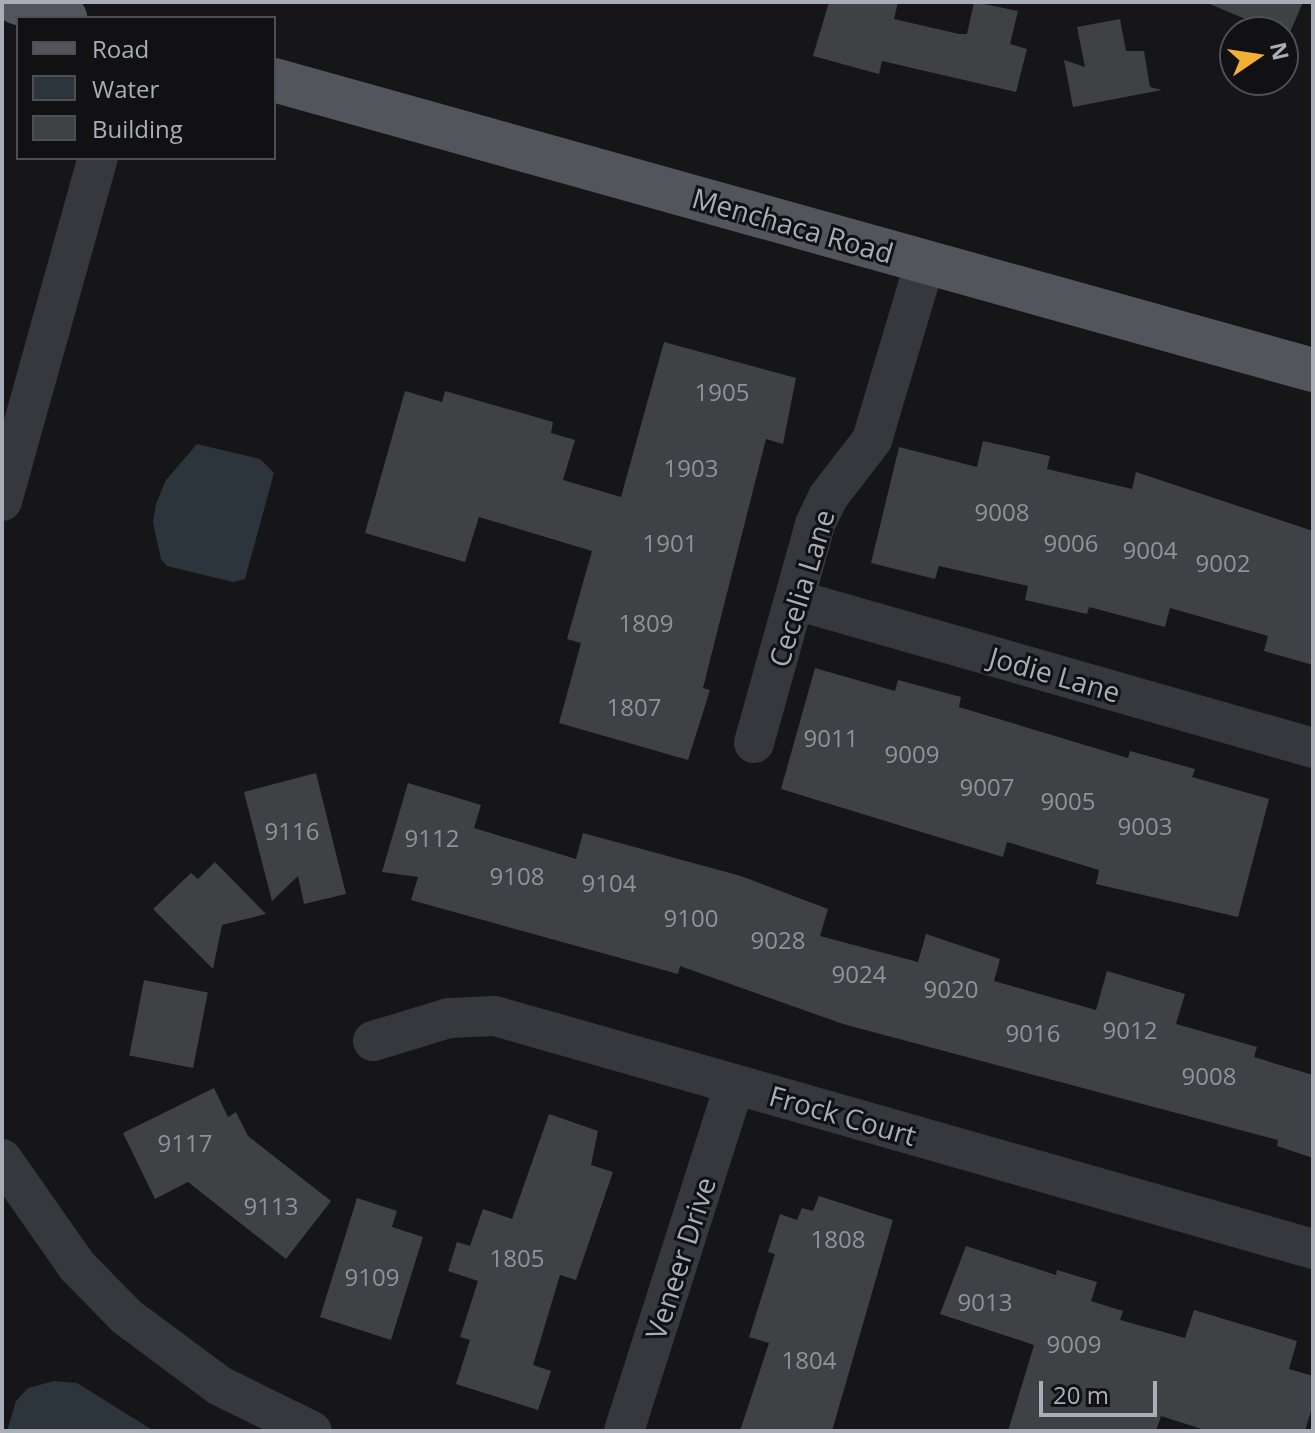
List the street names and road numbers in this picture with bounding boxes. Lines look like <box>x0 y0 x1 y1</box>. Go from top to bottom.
street label: Menchaca Road <box>689 180 897 270</box>
street label: Cecelia Lane <box>761 505 841 671</box>
street label: Jodie Lane <box>986 639 1124 709</box>
street label: Frock Court <box>766 1078 920 1152</box>
street label: Veneer Drive <box>638 1173 722 1343</box>

